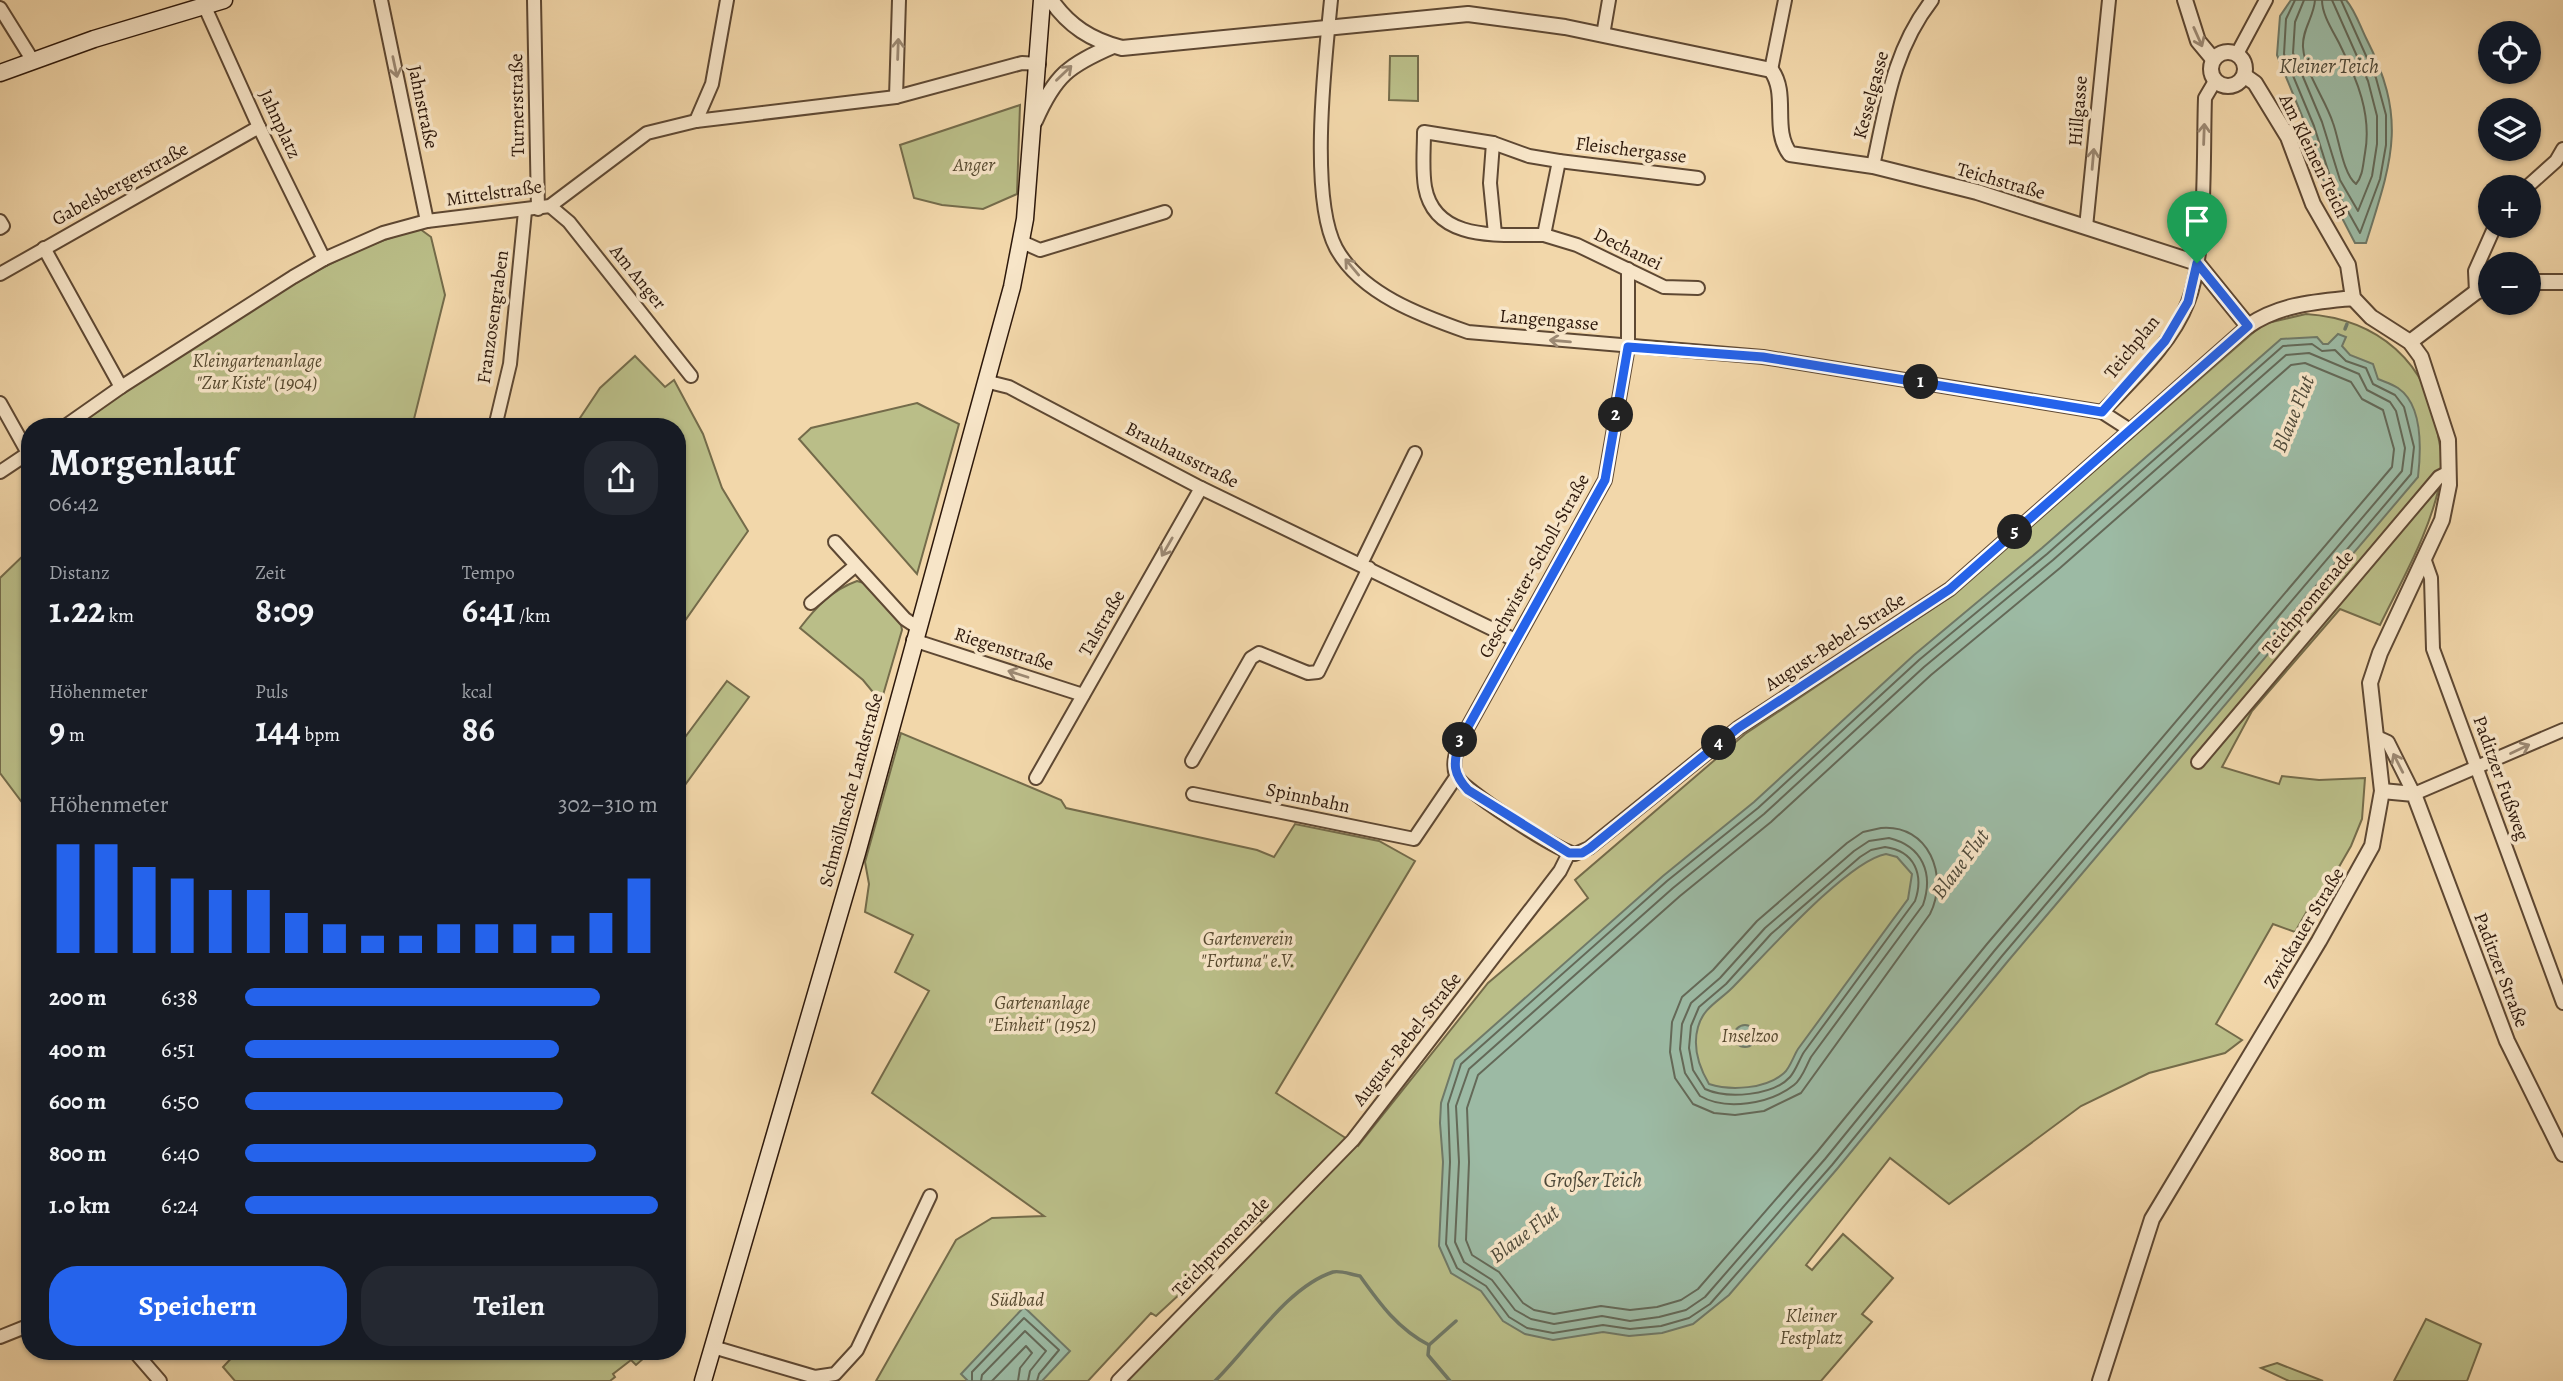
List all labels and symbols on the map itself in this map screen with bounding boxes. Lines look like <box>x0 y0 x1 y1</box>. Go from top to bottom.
one-way arrow <box>2192 26 2205 47</box>
one-way arrow <box>891 37 904 60</box>
street label: Kesselgasse <box>1847 48 1895 142</box>
water label: Kleiner Teich <box>2279 52 2379 80</box>
street label: Turnerstraße <box>503 53 531 157</box>
one-way arrow <box>389 55 403 78</box>
street label: Jahnstraße <box>401 63 445 151</box>
one-way arrow <box>1055 64 1072 81</box>
street label: Hillgasse <box>2062 75 2094 147</box>
street label: Jahnplatz <box>253 85 307 163</box>
street label: Am Kleinen Teich <box>2272 89 2355 222</box>
one-way arrow <box>2197 122 2210 145</box>
street label: Fleischergasse <box>1574 130 1688 170</box>
street label: Gabelsbergerstraße <box>47 136 193 232</box>
one-way arrow <box>2087 148 2100 170</box>
park label: Anger <box>952 152 996 178</box>
street label: Teichstraße <box>1954 156 2048 206</box>
street label: Mittelstraße <box>444 173 544 213</box>
pin <box>2167 191 2227 263</box>
street label: Dechanei <box>1589 221 1667 277</box>
street label: Am Anger <box>603 238 672 315</box>
street label: Franzosengraben <box>471 249 515 385</box>
one-way arrow <box>1344 258 1360 276</box>
street label: Langengasse <box>1498 303 1600 337</box>
street label: Teichplan <box>2098 310 2166 384</box>
one-way arrow <box>1549 334 1571 347</box>
park label: Kleingartenanlage "Zur Kiste" (1904) <box>192 348 322 396</box>
pin: 1 <box>1904 364 1938 400</box>
water label: Blaue Flut <box>2265 371 2321 456</box>
pin: 2 <box>1598 398 1634 432</box>
street label: Brauhausstraße <box>1121 415 1243 495</box>
street label: Geschwister-Scholl-Straße <box>1472 469 1596 663</box>
pin: 5 <box>1997 514 2032 550</box>
one-way arrow <box>1160 536 1174 556</box>
street label: Teichpromenade <box>2256 545 2360 661</box>
street label: Talstraße <box>1073 585 1131 661</box>
street label: August-Bebel-Straße <box>1759 587 1910 698</box>
street label: Riegenstraße <box>951 621 1057 677</box>
one-way arrow <box>1007 667 1029 680</box>
street label: Schmöllnsche Landstraße <box>813 690 889 890</box>
street label: Paditzer Fußweg <box>2466 712 2536 845</box>
pin: 3 <box>1442 722 1478 758</box>
pin: 4 <box>1702 726 1736 760</box>
one-way arrow <box>2509 742 2530 755</box>
one-way arrow <box>2390 753 2404 774</box>
street label: Spinnbahn <box>1264 776 1352 820</box>
water label: Blaue Flut <box>1925 823 1996 904</box>
street label: Zwickauer Straße <box>2258 863 2350 993</box>
street label: Paditzer Straße <box>2467 909 2535 1031</box>
park label: Gartenverein "Fortuna" e.V. <box>1201 926 1295 974</box>
street label: August-Bebel-Straße <box>1346 967 1467 1112</box>
park label: Gartenanlage "Einheit" (1952) <box>988 990 1096 1038</box>
park label: Inselzoo <box>1722 1023 1779 1049</box>
water label: Großer Teich <box>1544 1166 1642 1194</box>
street label: Teichpromenade <box>1166 1191 1276 1303</box>
water label: Blaue Flut <box>1484 1198 1565 1269</box>
park label: Südbad <box>990 1287 1044 1313</box>
park label: Kleiner Festplatz <box>1780 1303 1843 1351</box>

